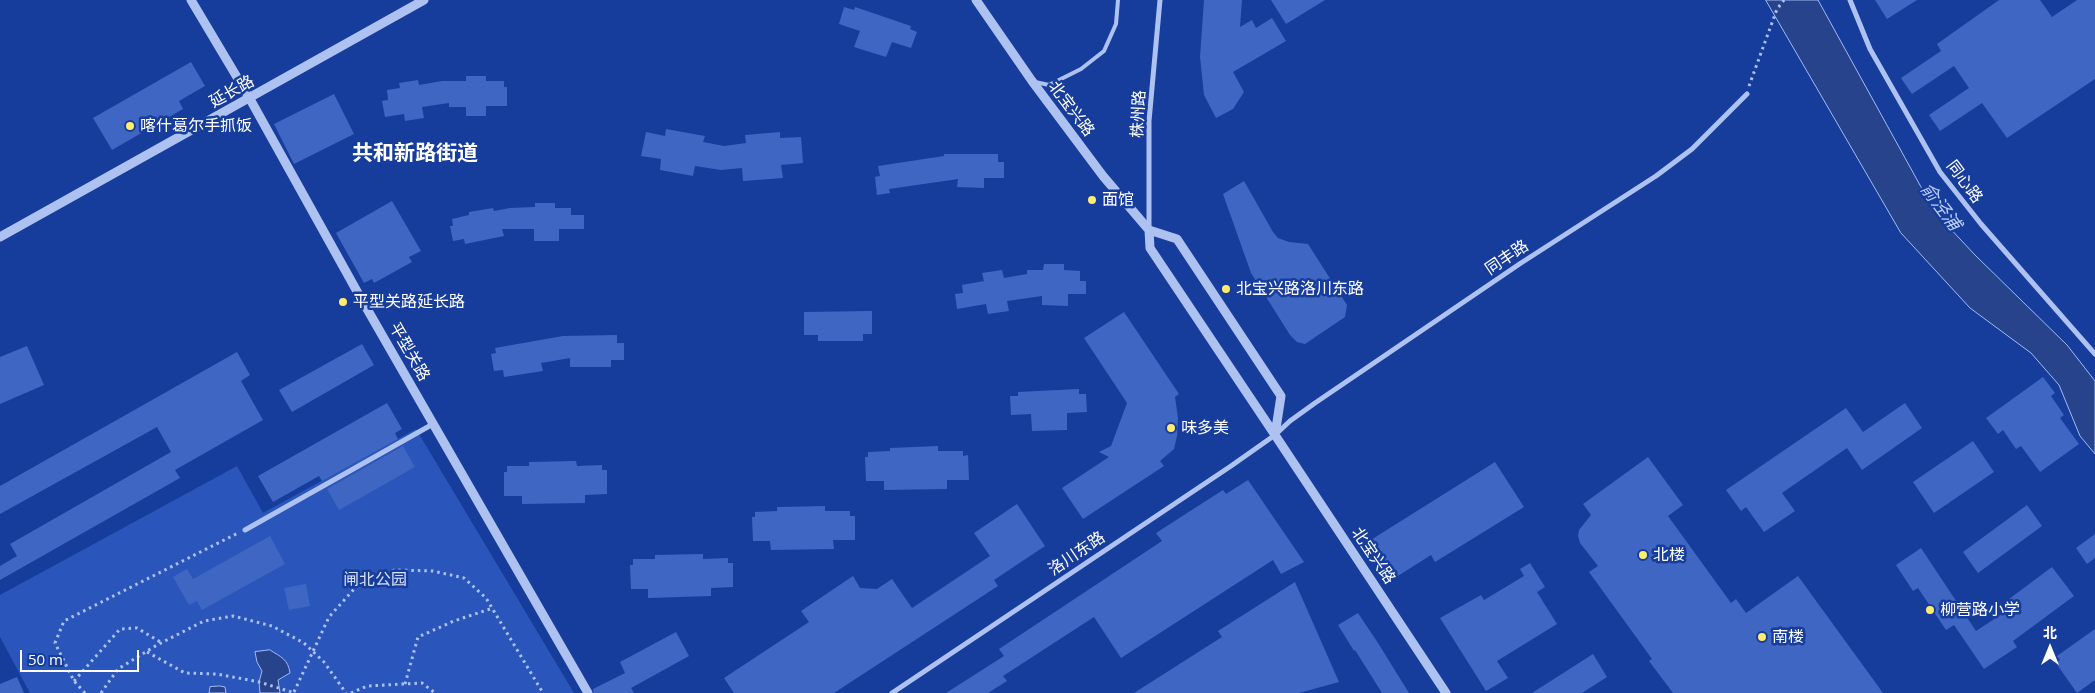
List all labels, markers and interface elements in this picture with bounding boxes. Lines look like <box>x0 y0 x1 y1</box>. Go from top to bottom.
street label: 延长路 <box>206 72 258 112</box>
street label: 北宝兴路 <box>1044 78 1098 140</box>
street label: 株州路 <box>1128 90 1150 138</box>
place label: 喀什葛尔手抓饭 <box>140 116 252 136</box>
marker: 喀什葛尔手抓饭 <box>124 120 136 132</box>
district label: 共和新路街道 <box>352 141 478 167</box>
street label: 同心路 <box>1942 157 1986 207</box>
water label: 俞泾浦 <box>1915 179 1965 235</box>
place label: 面馆 <box>1102 190 1134 210</box>
marker: 面馆 <box>1086 194 1098 206</box>
street label: 同丰路 <box>1482 237 1532 279</box>
place label: 北宝兴路洛川东路 <box>1236 279 1364 299</box>
marker: 北宝兴路洛川东路 <box>1220 283 1232 295</box>
place label: 平型关路延长路 <box>353 292 465 312</box>
marker: 平型关路延长路 <box>337 296 349 308</box>
street label: 平型关路 <box>385 319 433 385</box>
place label: 味多美 <box>1181 418 1229 438</box>
marker: 味多美 <box>1165 422 1177 434</box>
street label: 北宝兴路 <box>1347 524 1399 588</box>
street label: 洛川东路 <box>1045 528 1109 580</box>
place label: 北楼 <box>1653 545 1685 565</box>
marker: 北楼 <box>1637 549 1649 561</box>
park label: 闸北公园 <box>343 570 407 590</box>
place label: 柳营路小学 <box>1940 600 2020 620</box>
marker: 柳营路小学 <box>1924 604 1936 616</box>
north arrow <box>2025 623 2075 673</box>
text: 北 <box>2043 623 2057 642</box>
place label: 南楼 <box>1772 627 1804 647</box>
marker: 南楼 <box>1756 631 1768 643</box>
scale bar <box>22 640 141 672</box>
text: 50 m <box>28 649 63 669</box>

